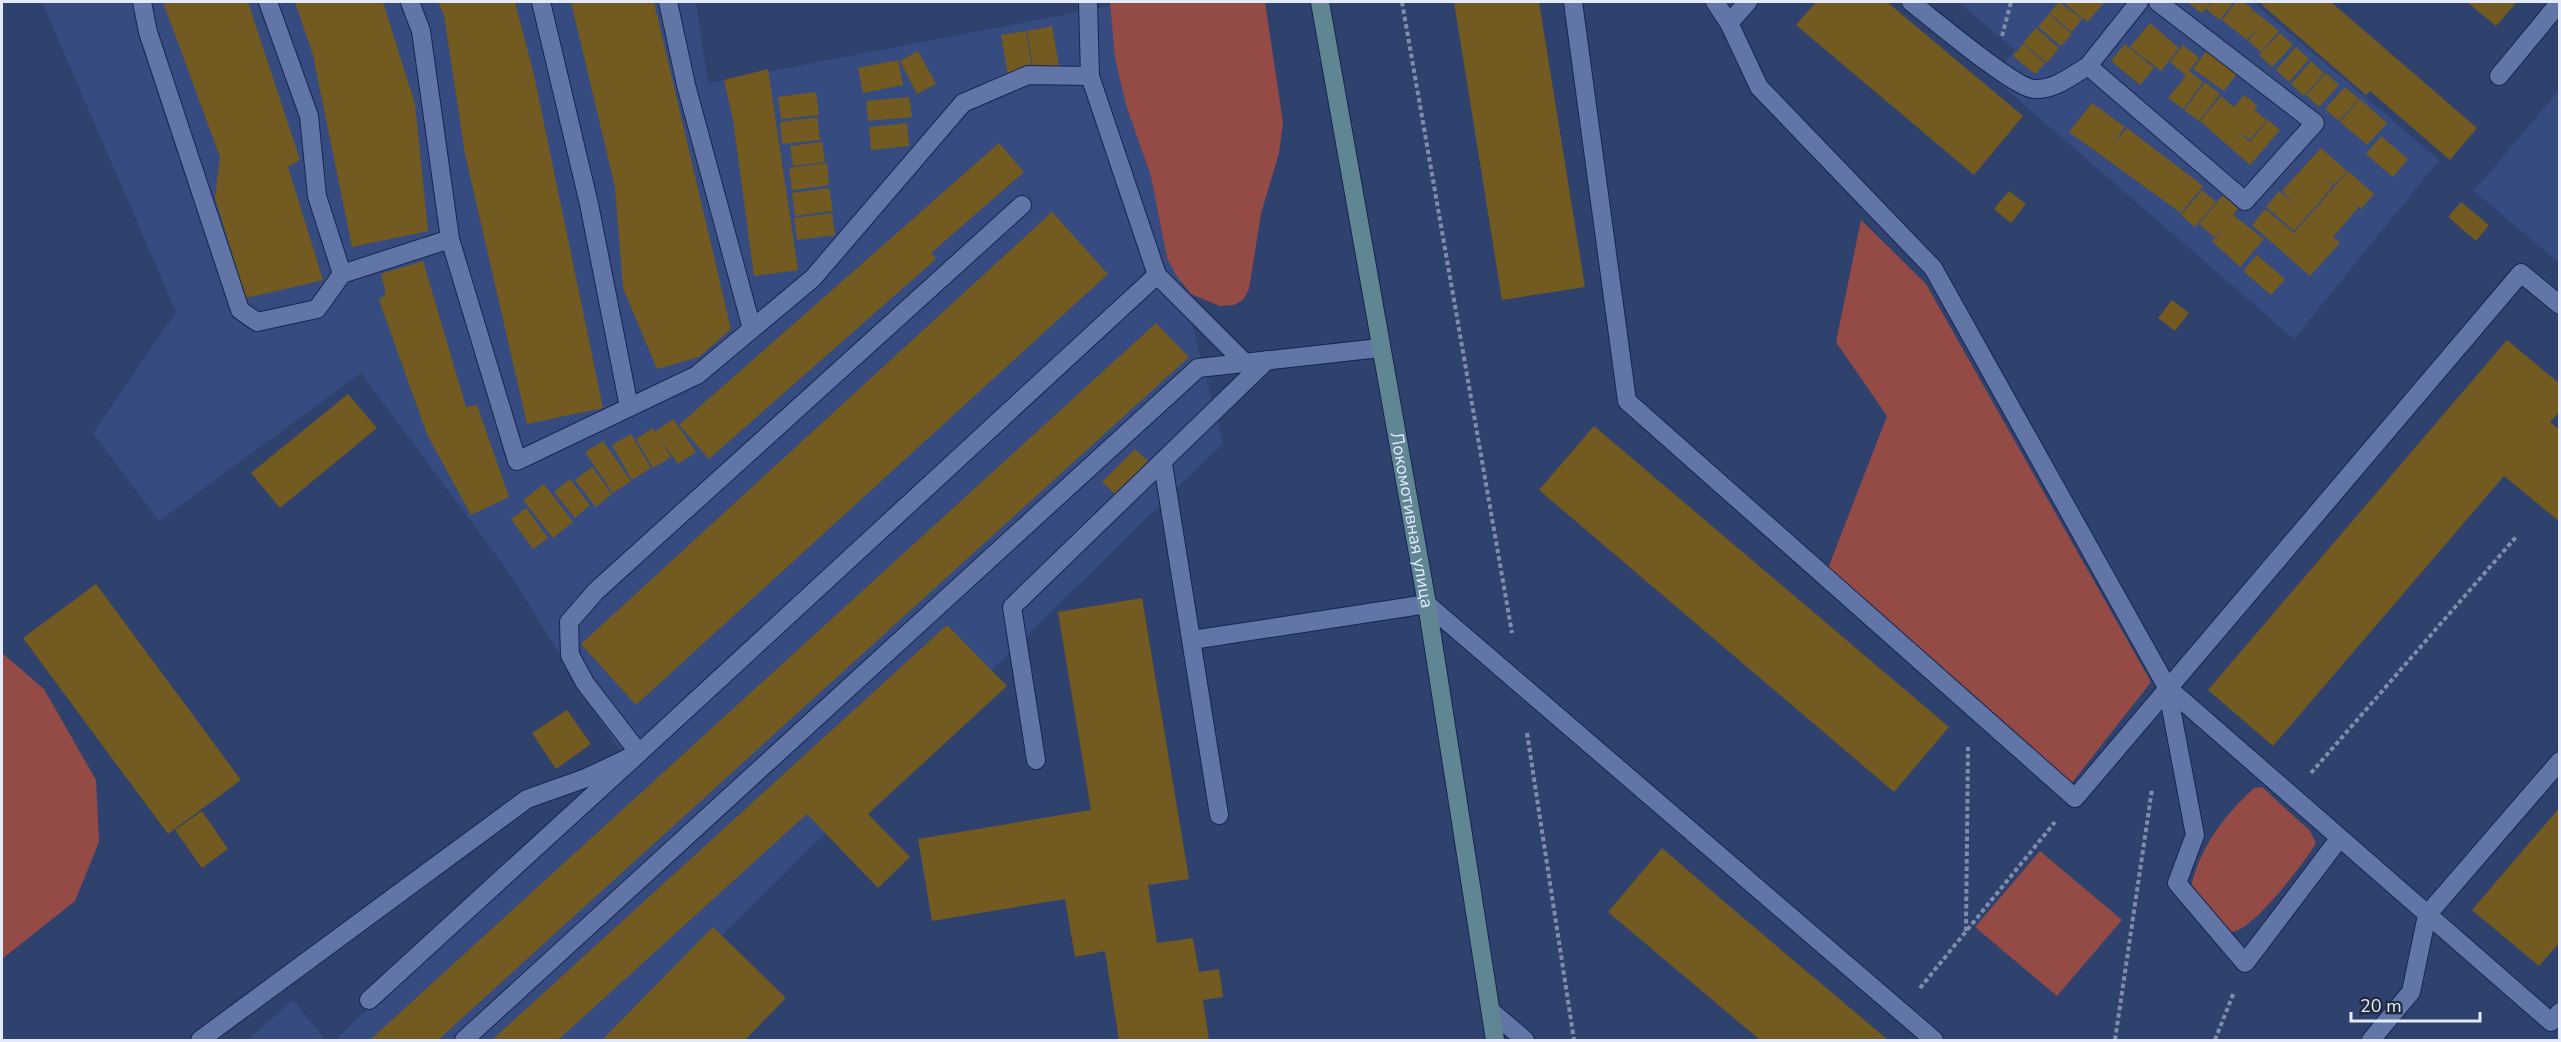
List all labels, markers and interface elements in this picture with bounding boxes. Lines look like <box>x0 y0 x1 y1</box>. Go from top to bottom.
street label: Локомотивная улица <box>1385 430 1439 610</box>
scale bar <box>2351 985 2480 1023</box>
text: 20 m <box>2360 994 2402 1018</box>

